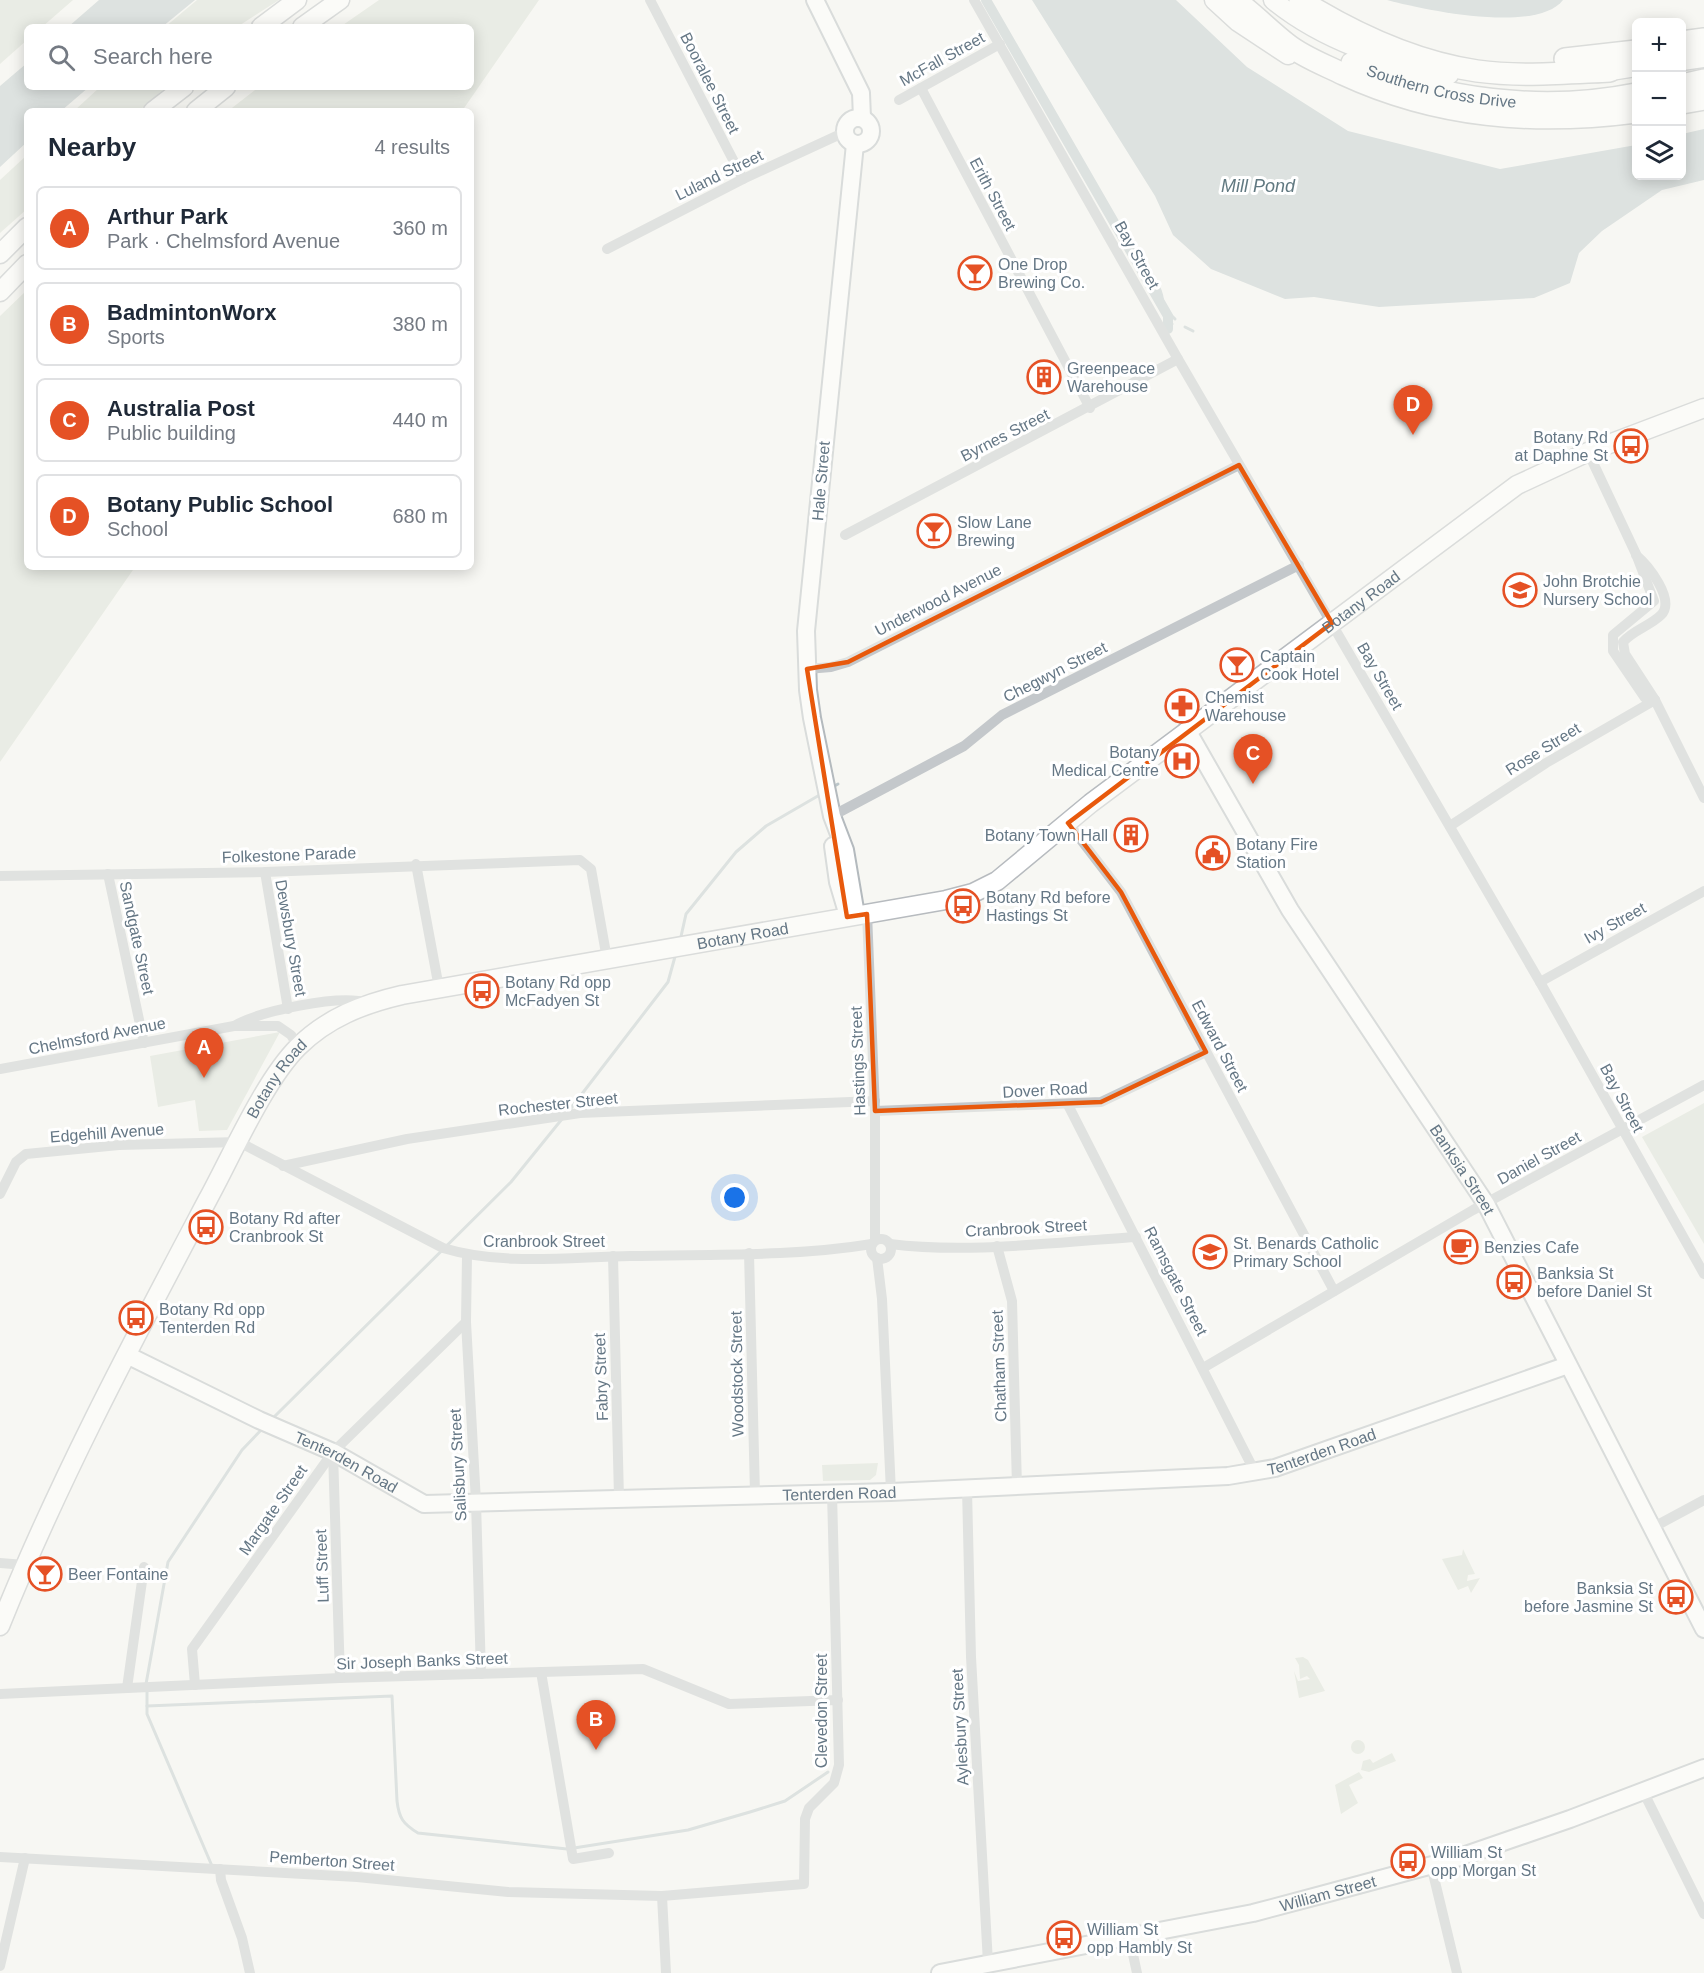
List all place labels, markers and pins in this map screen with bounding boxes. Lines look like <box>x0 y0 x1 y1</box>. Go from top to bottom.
bar icon: One Drop Brewing Co. <box>957 255 993 291</box>
place label: One Drop Brewing Co. <box>998 256 1085 291</box>
building icon: Greenpeace Warehouse <box>1026 359 1062 395</box>
place label: Greenpeace Warehouse <box>1067 360 1155 395</box>
pin: D <box>1394 386 1432 435</box>
bus stop icon: Botany Rd at Daphne St <box>1613 428 1649 464</box>
place label: Botany Rd at Daphne St <box>1515 429 1609 464</box>
bar icon: Slow Lane Brewing <box>916 513 952 549</box>
place label: Slow Lane Brewing <box>957 514 1032 549</box>
school or university icon: John Brotchie Nursery School <box>1502 572 1538 608</box>
place label: John Brotchie Nursery School <box>1543 573 1652 608</box>
bar icon: Captain Cook Hotel <box>1219 647 1255 683</box>
place label: Captain Cook Hotel <box>1260 648 1339 683</box>
pharmacy icon: Chemist Warehouse <box>1164 688 1200 724</box>
place label: Chemist Warehouse <box>1205 689 1286 724</box>
pin: C <box>1234 734 1272 784</box>
hospital icon: Botany Medical Centre <box>1164 743 1200 779</box>
place label: Botany Medical Centre <box>1051 744 1159 779</box>
building icon: Botany Town Hall <box>1113 817 1149 853</box>
place label: Botany Town Hall <box>985 827 1108 844</box>
public building icon: Botany Fire Station <box>1195 835 1231 871</box>
place label: Botany Fire Station <box>1236 836 1318 871</box>
bus stop icon: Botany Rd before Hastings St <box>945 888 981 924</box>
place label: Botany Rd before Hastings St <box>986 889 1111 924</box>
bus stop icon: Botany Rd opp McFadyen St <box>464 973 500 1009</box>
place label: Botany Rd opp McFadyen St <box>505 974 611 1009</box>
pin: A <box>184 1028 224 1078</box>
bus stop icon: Botany Rd after Cranbrook St <box>188 1209 224 1245</box>
place label: Botany Rd after Cranbrook St <box>229 1210 341 1245</box>
cafe icon: Benzies Cafe <box>1443 1229 1479 1265</box>
school or university icon: St. Benards Catholic Primary School <box>1192 1234 1228 1270</box>
place label: St. Benards Catholic Primary School <box>1233 1235 1379 1270</box>
place label: Benzies Cafe <box>1484 1239 1579 1256</box>
bus stop icon: Banksia St before Daniel St <box>1496 1264 1532 1300</box>
place label: Banksia St before Daniel St <box>1537 1265 1652 1300</box>
bus stop icon: Botany Rd opp Tenterden Rd <box>118 1300 154 1336</box>
place label: Botany Rd opp Tenterden Rd <box>159 1301 265 1336</box>
bar icon: Beer Fontaine <box>27 1556 63 1592</box>
place label: Beer Fontaine <box>68 1566 169 1583</box>
bus stop icon: Banksia St before Jasmine St <box>1658 1579 1694 1615</box>
place label: Banksia St before Jasmine St <box>1524 1580 1654 1615</box>
pin: B <box>576 1700 616 1750</box>
bus stop icon: William St opp Morgan St <box>1390 1843 1426 1879</box>
place label: William St opp Morgan St <box>1431 1844 1537 1879</box>
bus stop icon: William St opp Hambly St <box>1046 1920 1082 1956</box>
place label: William St opp Hambly St <box>1087 1921 1192 1956</box>

